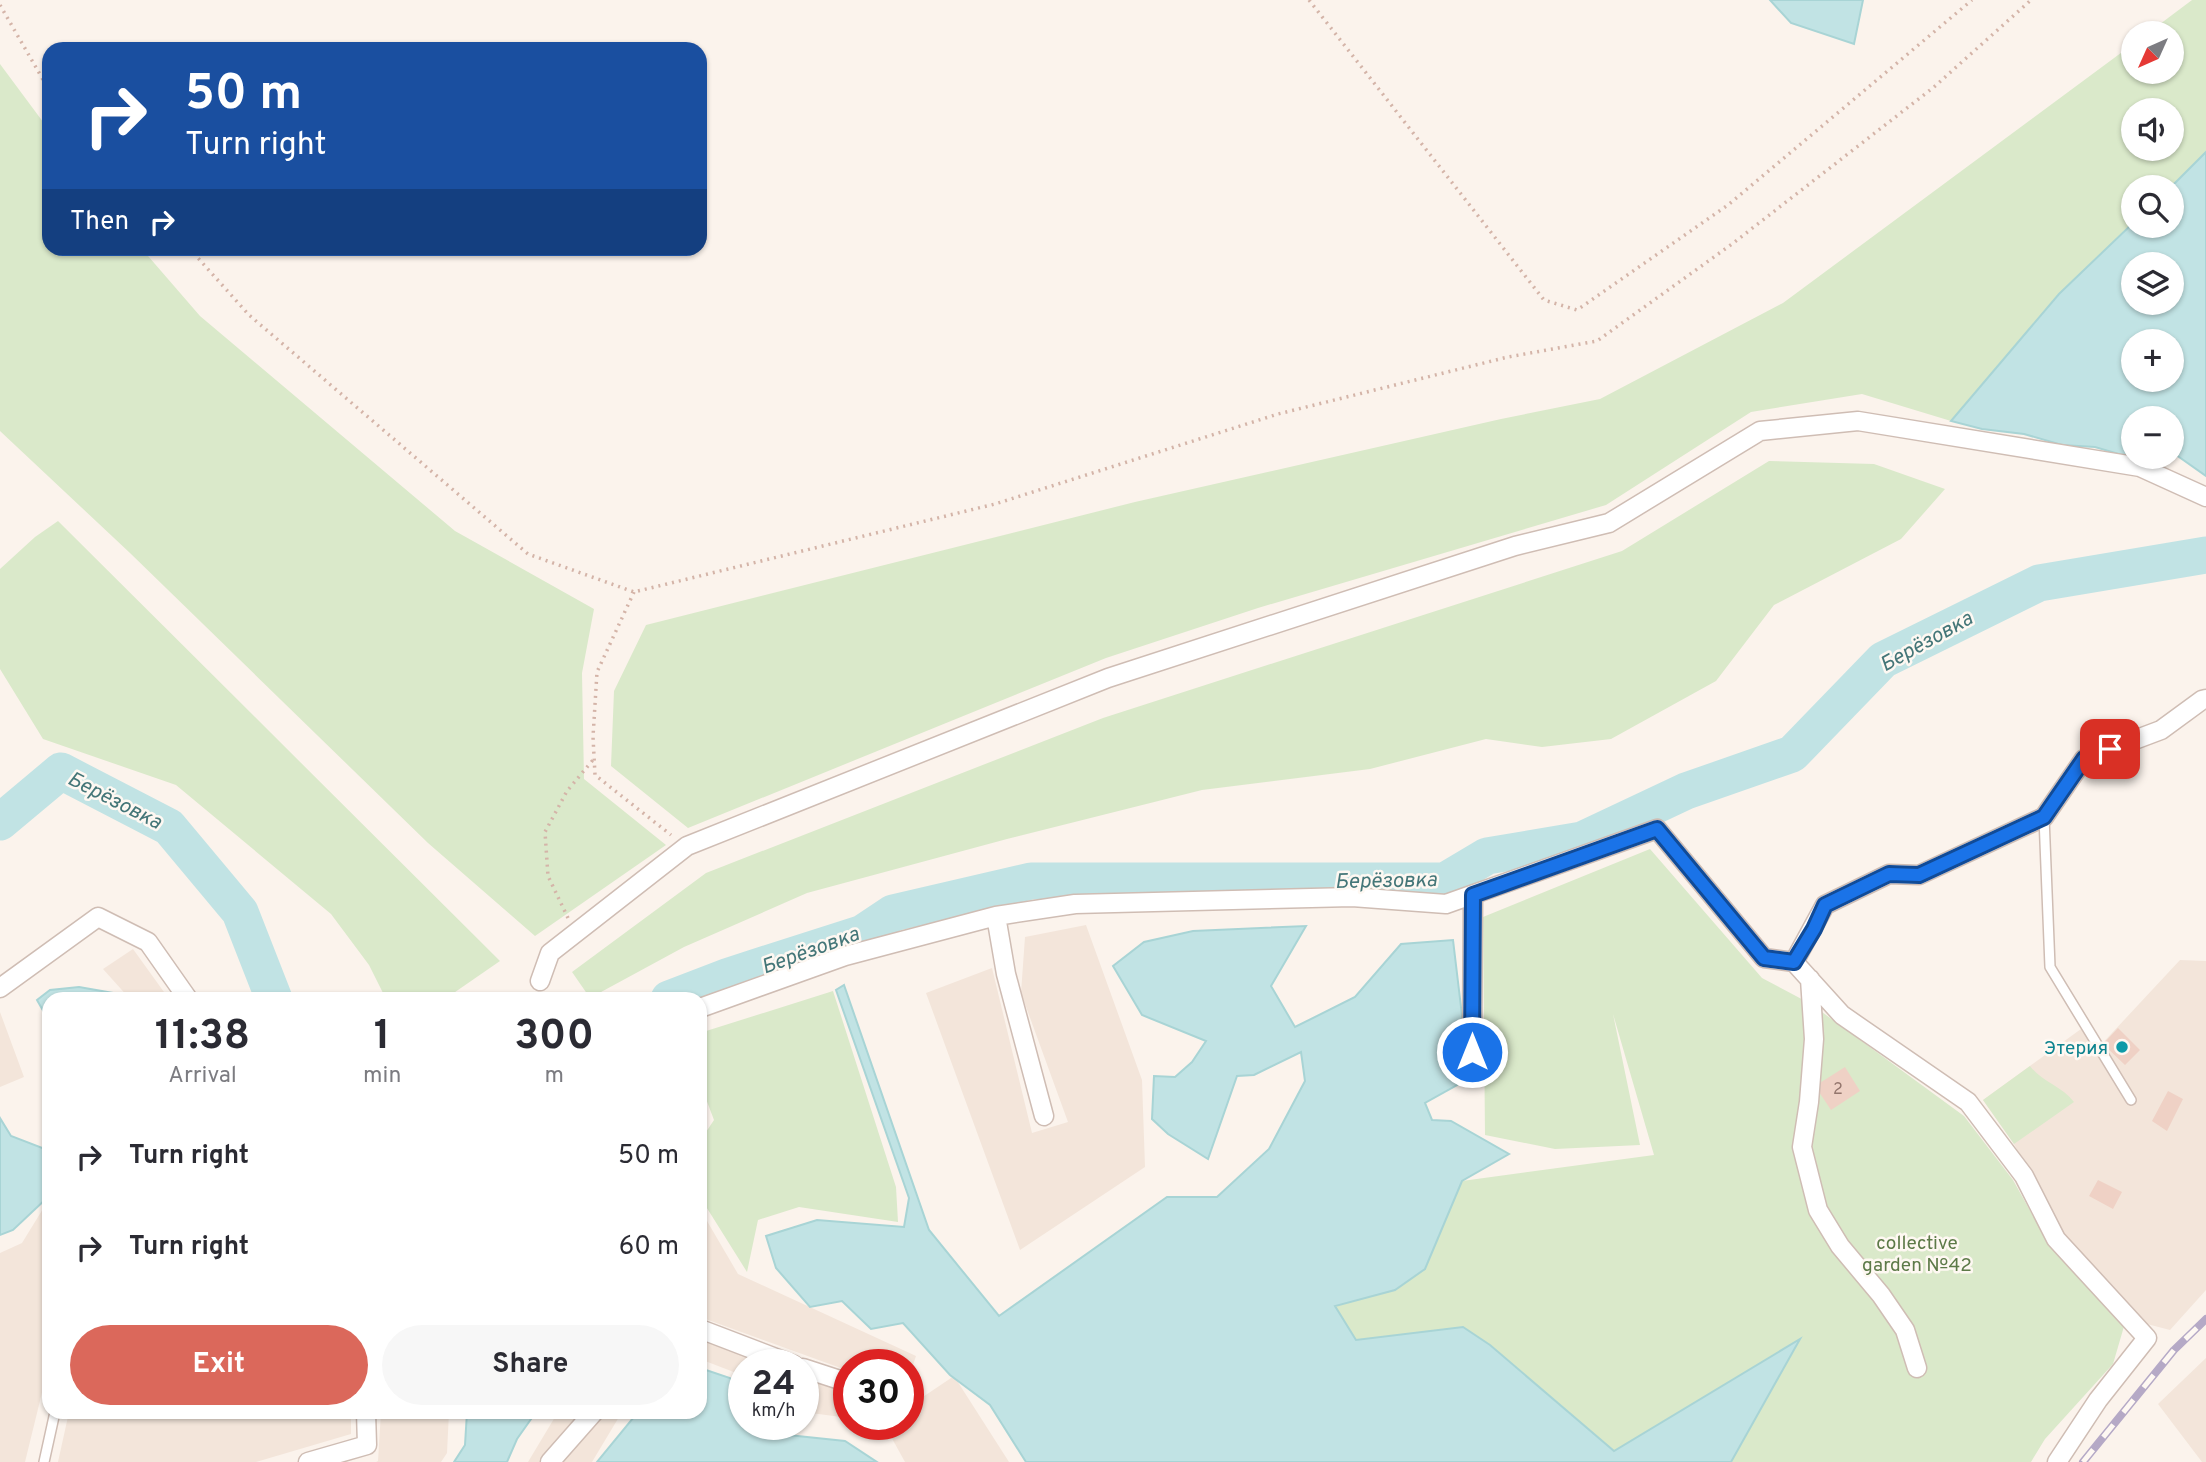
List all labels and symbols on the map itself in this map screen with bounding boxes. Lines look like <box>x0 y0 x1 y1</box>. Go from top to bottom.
north arrow <box>2121 21 2184 84</box>
water label: Берёзовка <box>1876 606 1978 679</box>
pin <box>2080 719 2140 779</box>
water label: Берёзовка <box>63 766 166 837</box>
water label: Берёзовка <box>1335 867 1437 896</box>
water label: Берёзовка <box>758 921 863 982</box>
position arrow <box>1435 1015 1509 1089</box>
place label: Этерия <box>2044 1037 2108 1061</box>
marker: Этерия <box>2114 1039 2130 1055</box>
house number: 2 <box>1833 1080 1843 1100</box>
park label: collective garden №42 <box>1862 1232 1972 1278</box>
speed limit sign: 30 <box>833 1349 924 1440</box>

